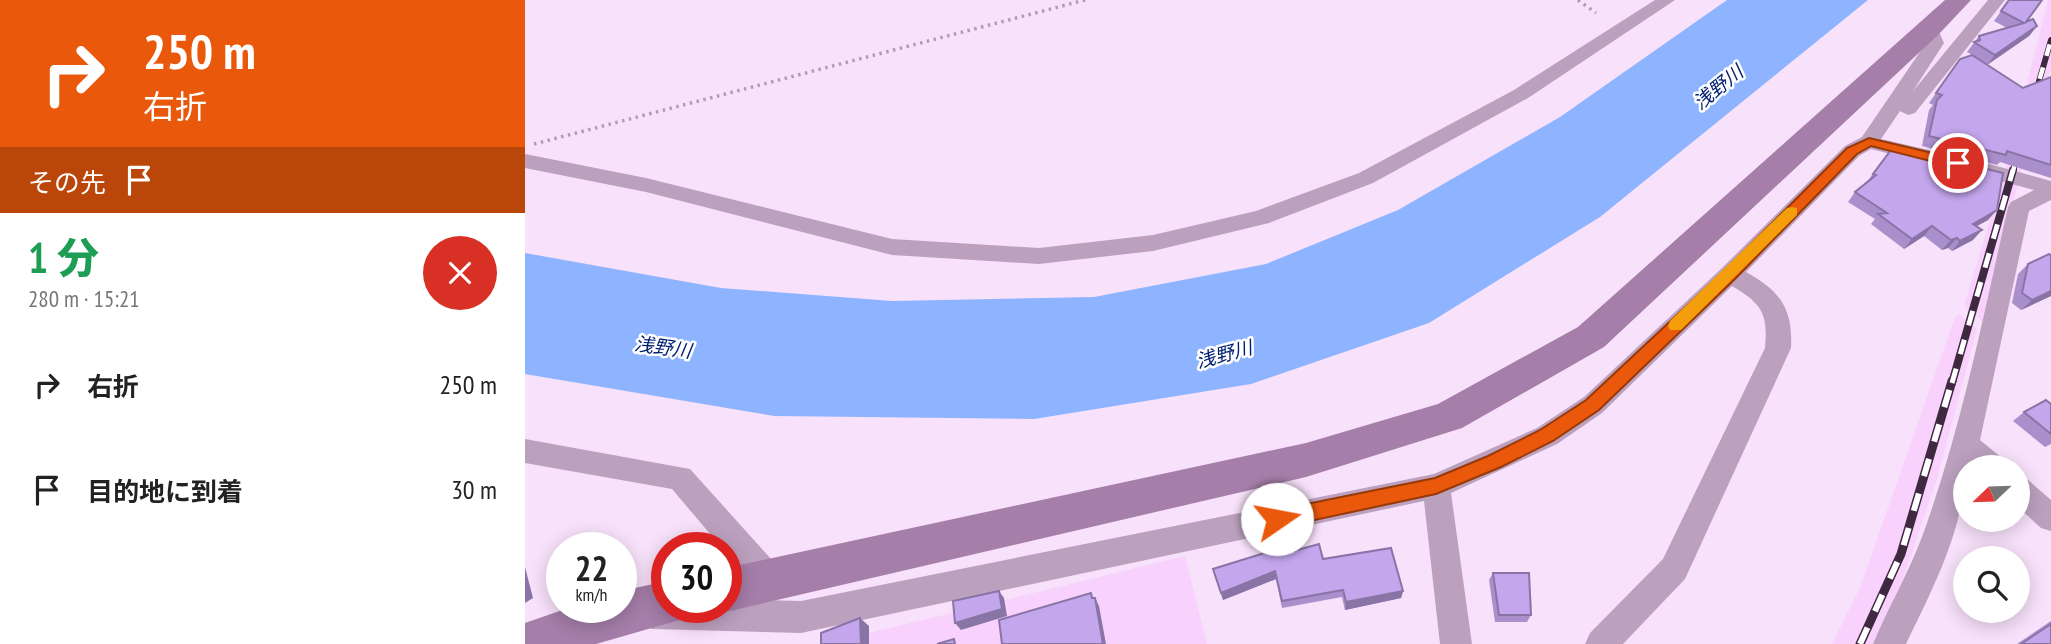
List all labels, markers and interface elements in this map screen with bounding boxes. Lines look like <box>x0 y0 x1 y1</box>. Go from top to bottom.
text: 250 m <box>143 19 256 83</box>
icon: right <box>28 28 119 119</box>
water label: 浅野川 <box>1688 58 1749 114</box>
text: 右折 <box>143 85 207 127</box>
pin <box>1928 133 1988 193</box>
icon: arrive <box>1939 144 1977 182</box>
icon: arrive <box>120 161 158 199</box>
text: その先 <box>28 166 106 199</box>
text: 1 分 <box>28 230 99 285</box>
button: close <box>423 236 497 310</box>
text: 280 m · 15:21 <box>28 284 140 313</box>
water label: 浅野川 <box>633 331 695 363</box>
water label: 浅野川 <box>1193 335 1257 373</box>
icon: right <box>28 366 66 404</box>
text: 250 m <box>439 368 497 401</box>
text: 右折 <box>87 370 139 403</box>
north arrow <box>1953 455 2030 532</box>
map controls <box>1953 455 2030 623</box>
icon: arrive <box>28 471 66 509</box>
text: 30 m <box>451 473 497 506</box>
text: 目的地に到着 <box>87 475 243 508</box>
position arrow <box>1240 482 1314 556</box>
speed limit sign: 30 <box>651 532 742 623</box>
text: 22 <box>575 545 608 591</box>
button: search <box>1953 546 2030 623</box>
text: km/h <box>576 583 607 606</box>

